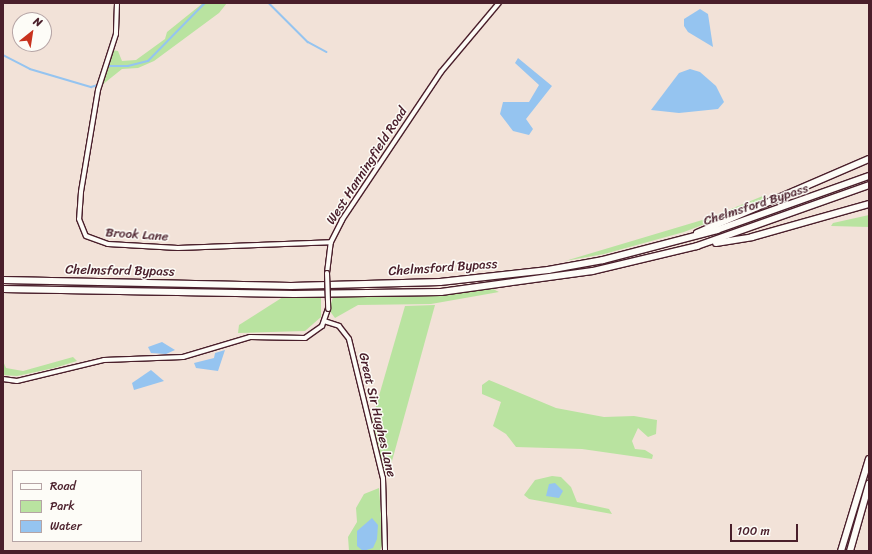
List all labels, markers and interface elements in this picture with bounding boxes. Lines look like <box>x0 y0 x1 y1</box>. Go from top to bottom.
north arrow <box>12 12 52 52</box>
text: N <box>30 12 46 32</box>
street label: West Hanningfield Road <box>323 105 411 227</box>
street label: Chelmsford Bypass <box>702 181 810 229</box>
street label: Brook Lane <box>105 225 169 245</box>
street label: Chelmsford Bypass <box>388 256 498 280</box>
street label: Chelmsford Bypass <box>66 262 174 280</box>
street label: Great Sir Hughes Lane <box>355 351 399 479</box>
legend <box>12 470 142 542</box>
text: Road <box>50 475 76 497</box>
text: Park <box>50 495 75 517</box>
text: Water <box>50 515 82 537</box>
scale bar <box>732 516 800 542</box>
text: 100 m <box>737 520 770 542</box>

